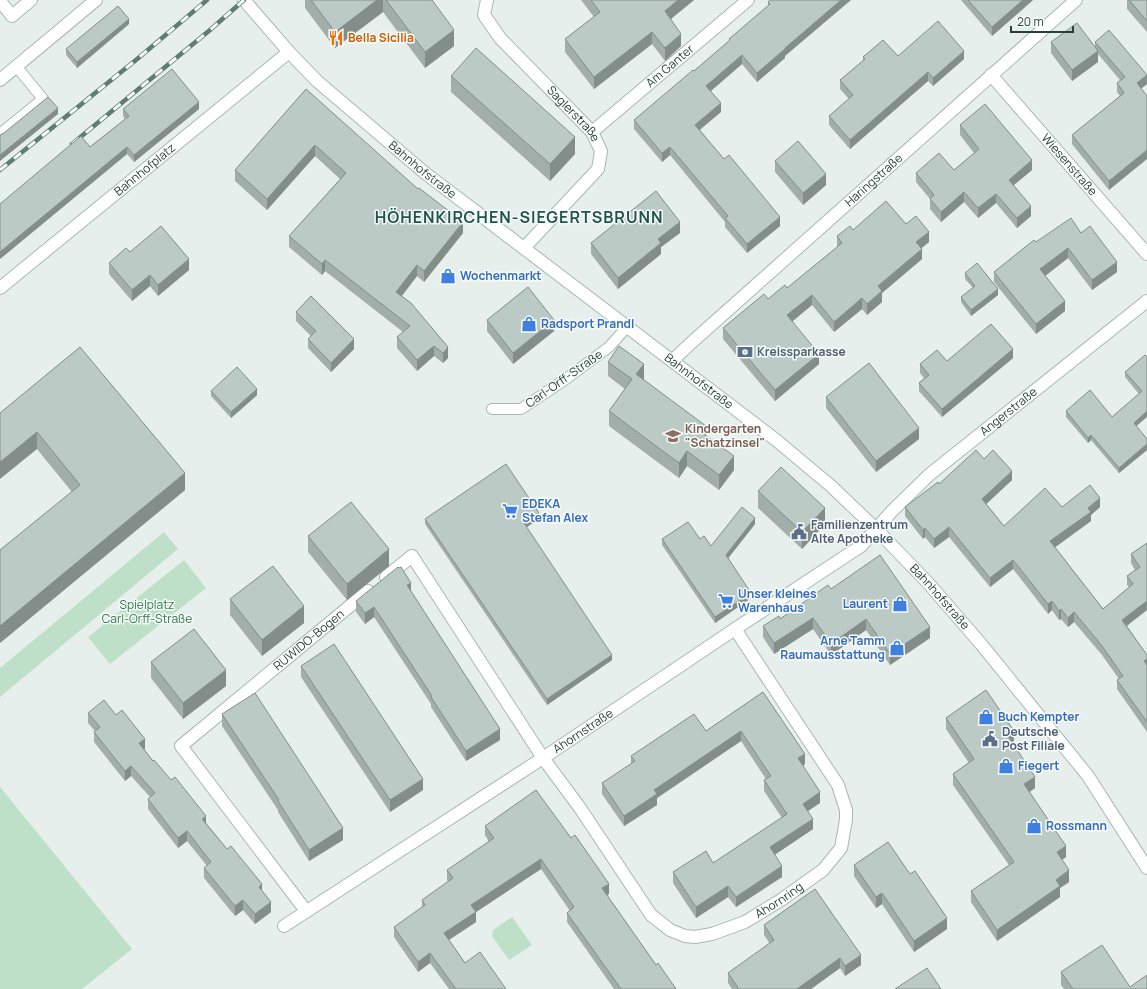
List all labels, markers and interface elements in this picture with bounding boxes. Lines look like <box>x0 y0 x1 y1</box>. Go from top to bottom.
scale bar <box>1011 8 1073 34</box>
text: 20 m <box>1017 13 1044 30</box>
restaurant icon: Bella Sicilia <box>327 29 345 47</box>
place label: Bella Sicilia <box>348 29 414 46</box>
street label: Am Ganter <box>642 40 698 91</box>
street label: Saglerstraße <box>543 82 604 144</box>
street label: Wiesenstraße <box>1038 130 1101 199</box>
street label: Bahnhofstraße <box>385 137 460 202</box>
street label: Bahnhofplatz <box>110 139 179 200</box>
street label: Haringstraße <box>841 149 906 210</box>
district label: HÖHENKIRCHEN-SIEGERTSBRUNN <box>375 206 663 228</box>
shop icon: Wochenmarkt <box>439 267 457 285</box>
place label: Wochenmarkt <box>460 267 542 284</box>
shop icon: Radsport Prandl <box>520 315 538 333</box>
place label: Radsport Prandl <box>541 315 634 332</box>
bank icon: Kreissparkasse <box>736 343 754 361</box>
place label: Kreissparkasse <box>757 343 846 360</box>
street label: Carl-Orff-Straße <box>522 346 606 412</box>
street label: Bahnhofstraße <box>661 349 737 413</box>
street label: Angerstraße <box>976 383 1040 439</box>
place label: Kindergarten "Schatzinsel" <box>685 420 765 451</box>
school or university icon: Kindergarten "Schatzinsel" <box>664 427 682 445</box>
place label: EDEKA Stefan Alex <box>522 495 589 526</box>
supermarket icon: EDEKA Stefan Alex <box>501 502 519 520</box>
place label: Familienzentrum Alte Apotheke <box>811 516 908 547</box>
public building icon: Familienzentrum Alte Apotheke <box>790 523 808 541</box>
street label: Bahnhofstraße <box>906 560 974 633</box>
place label: Unser kleines Warenhaus <box>738 585 817 616</box>
supermarket icon: Unser kleines Warenhaus <box>717 592 735 610</box>
place label: Laurent <box>843 595 888 612</box>
shop icon: Laurent <box>891 595 909 613</box>
park label: Spielplatz Carl-Orff-Straße <box>102 596 192 627</box>
street label: RUWIDO-Bogen <box>269 605 348 674</box>
place label: Arne Tamm Raumausstattung <box>780 632 885 663</box>
shop icon: Arne Tamm Raumausstattung <box>888 639 906 657</box>
street label: Ahornstraße <box>549 704 616 757</box>
shop icon: Buch Kempter <box>977 708 995 726</box>
place label: Buch Kempter <box>998 708 1079 725</box>
place label: Deutsche Post Filiale <box>1002 723 1065 754</box>
public building icon: Deutsche Post Filiale <box>981 730 999 748</box>
shop icon: Fiegert <box>997 757 1015 775</box>
place label: Fiegert <box>1018 757 1059 774</box>
shop icon: Rossmann <box>1025 817 1043 835</box>
place label: Rossmann <box>1046 817 1107 834</box>
street label: Ahornring <box>751 878 806 922</box>

